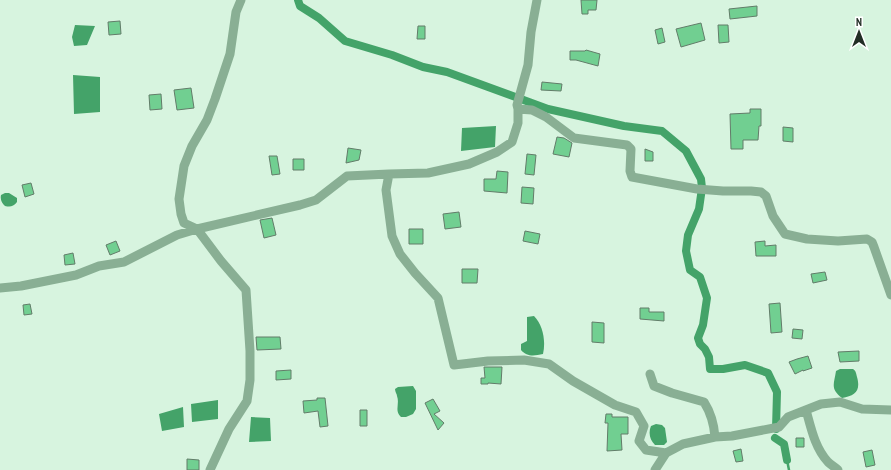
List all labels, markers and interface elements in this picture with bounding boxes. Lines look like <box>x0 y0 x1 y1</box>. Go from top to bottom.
north arrow <box>839 12 879 52</box>
text: N <box>856 15 862 29</box>

